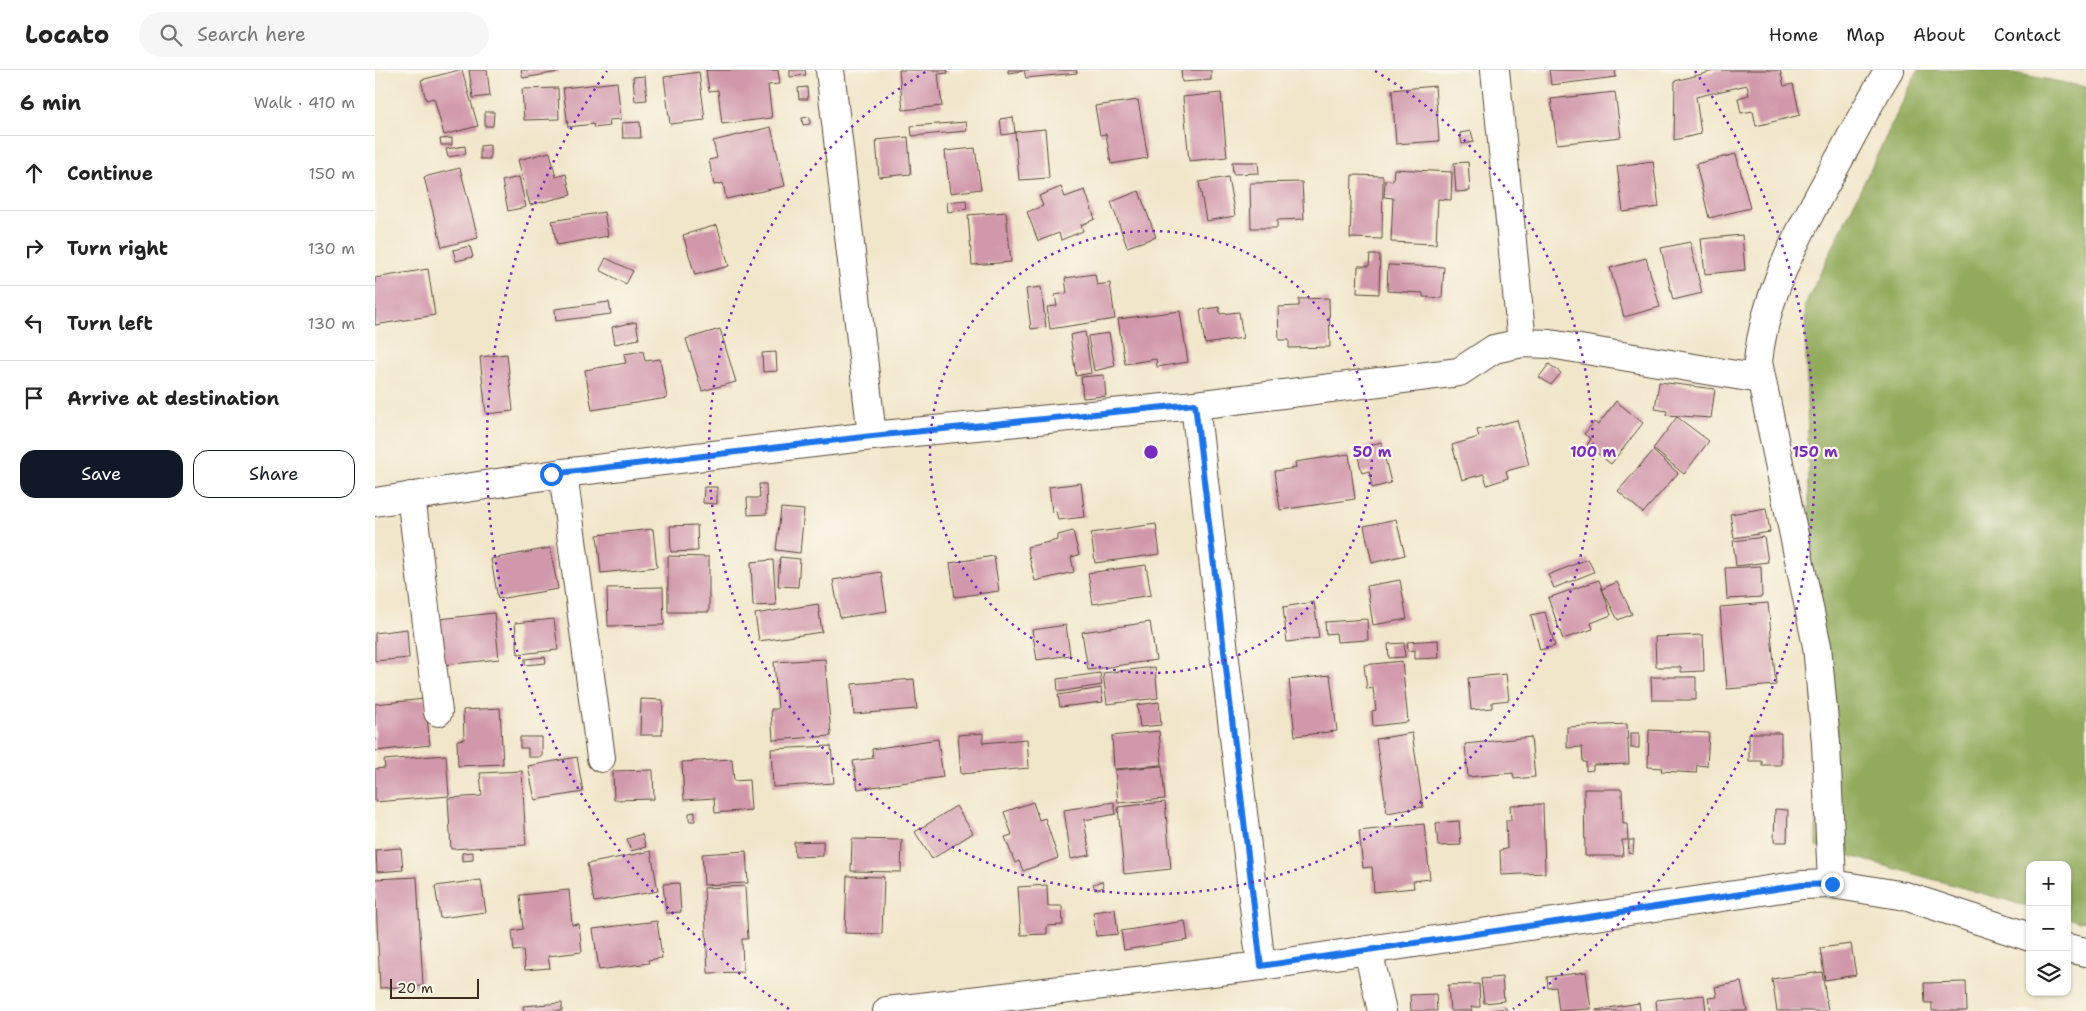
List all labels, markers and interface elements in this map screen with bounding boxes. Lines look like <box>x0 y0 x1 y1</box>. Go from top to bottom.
search box <box>139 12 489 57</box>
text: Locato <box>25 19 109 51</box>
icon: search <box>157 21 185 49</box>
text: Search here <box>197 22 306 47</box>
text: Home <box>1769 23 1818 47</box>
text: Map <box>1846 23 1885 47</box>
text: About <box>1913 23 1966 47</box>
text: Contact <box>1994 23 2061 47</box>
text: 6 min <box>20 89 81 117</box>
text: Walk · 410 m <box>254 92 355 113</box>
icon: ahead <box>20 159 48 187</box>
text: Continue <box>67 161 153 186</box>
text: 150 m <box>308 163 355 184</box>
icon: right <box>20 234 48 262</box>
text: Turn right <box>67 236 168 261</box>
text: 130 m <box>308 238 355 259</box>
icon: left <box>20 309 48 337</box>
text: Turn left <box>67 311 153 336</box>
text: 130 m <box>308 313 355 334</box>
icon: arrive <box>20 384 48 412</box>
text: Arrive at destination <box>67 386 279 411</box>
text: 50 m <box>1353 442 1392 462</box>
text: 100 m <box>1570 442 1616 462</box>
text: 150 m <box>1792 442 1838 462</box>
centre of rings <box>1142 443 1160 461</box>
button: Save <box>20 450 183 498</box>
button: Share <box>193 450 355 498</box>
route start <box>540 463 563 486</box>
map controls <box>2026 861 2071 996</box>
button: + <box>2026 861 2071 906</box>
route end <box>1821 873 1844 896</box>
button: − <box>2026 906 2071 951</box>
button: layers <box>2026 951 2071 996</box>
scale bar <box>390 976 479 999</box>
text: 20 m <box>397 979 433 997</box>

